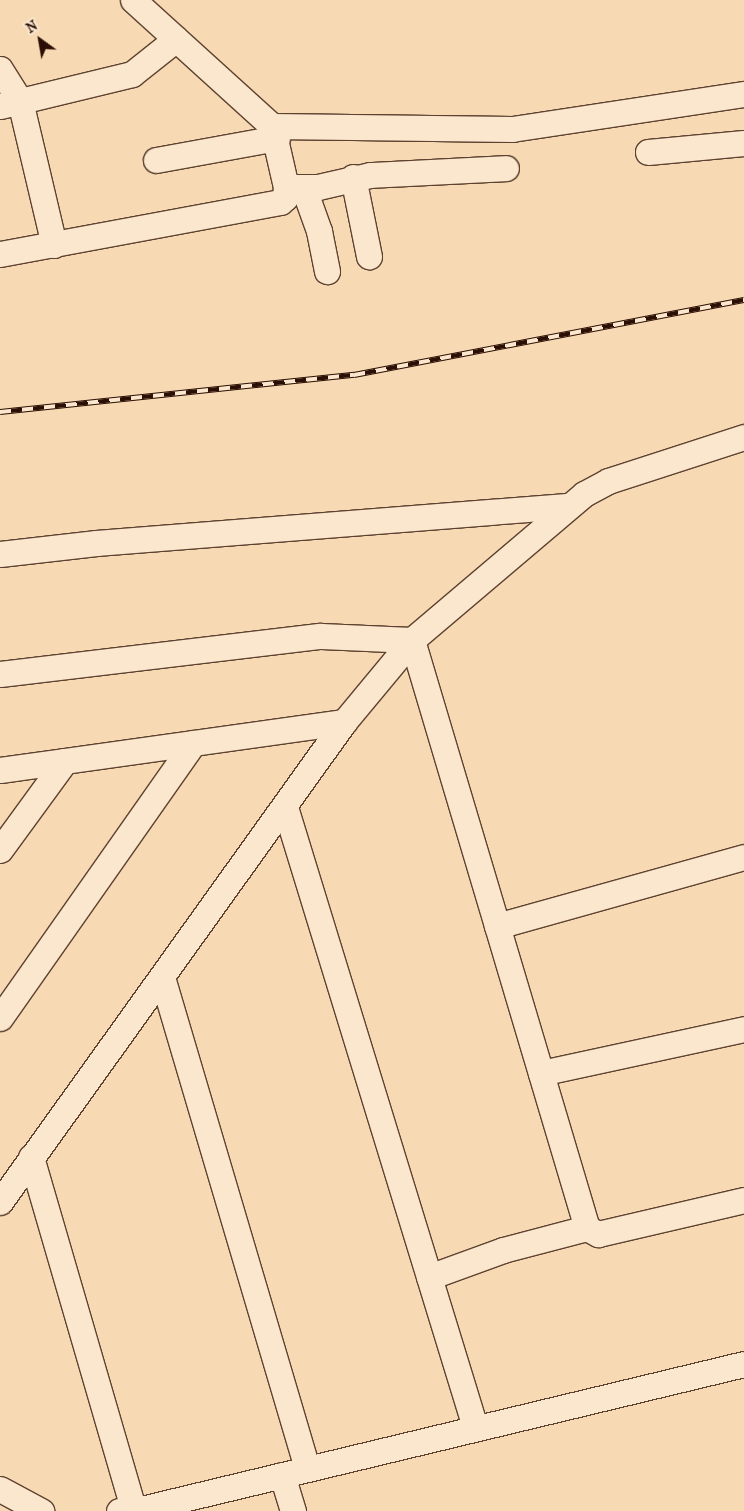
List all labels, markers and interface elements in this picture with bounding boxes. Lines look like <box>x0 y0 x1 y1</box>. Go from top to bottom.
north arrow <box>15 15 65 65</box>
text: N <box>23 17 41 37</box>

